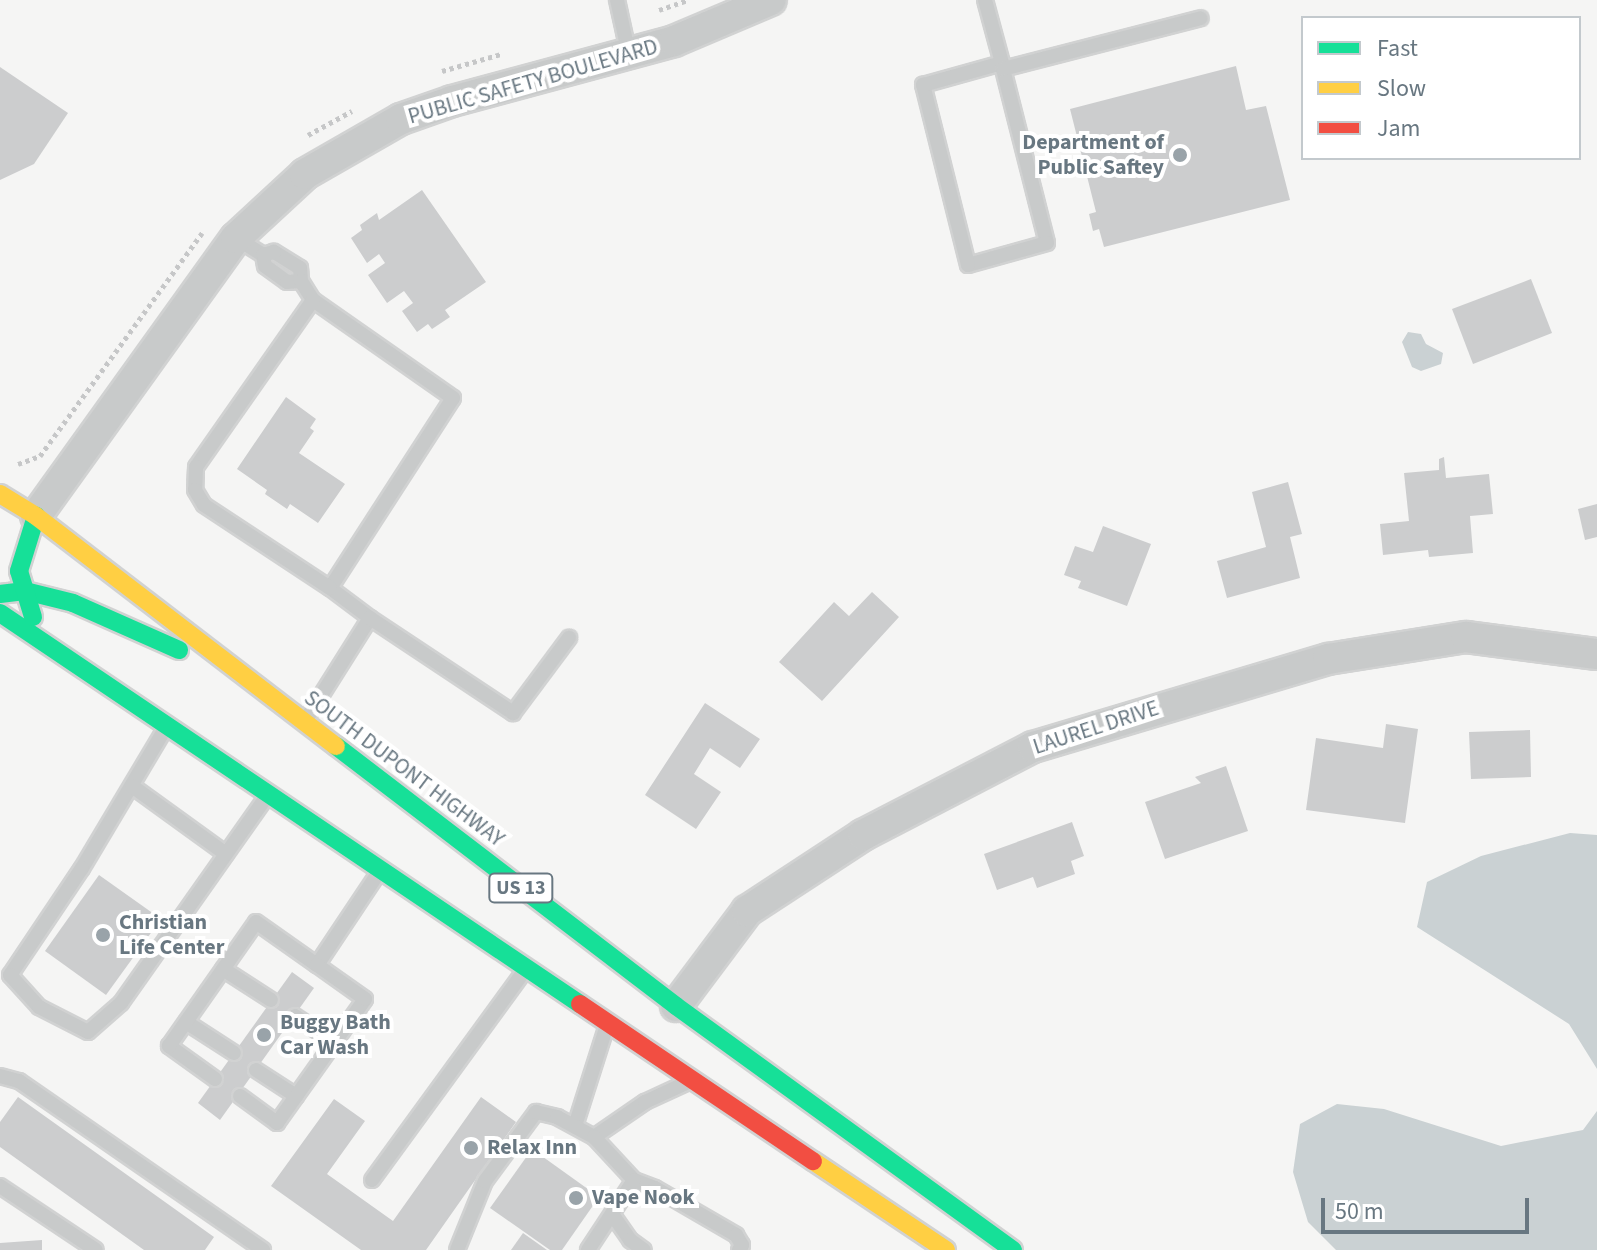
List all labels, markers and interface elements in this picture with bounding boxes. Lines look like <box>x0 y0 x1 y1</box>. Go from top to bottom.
legend <box>1301 16 1581 160</box>
text: Fast <box>1377 31 1418 66</box>
street label: PUBLIC SAFETY BOULEVARD <box>405 34 661 130</box>
text: Slow <box>1377 71 1426 106</box>
text: Jam <box>1377 111 1421 146</box>
place label: Department of Public Saftey <box>1022 129 1164 180</box>
marker: Department of Public Saftey <box>1171 146 1189 164</box>
street label: SOUTH DUPONT HIGHWAY <box>299 685 509 853</box>
street label: LAUREL DRIVE <box>1030 695 1162 761</box>
road number: US 13 <box>487 872 555 904</box>
place label: Christian Life Center <box>119 909 225 960</box>
marker: Christian Life Center <box>94 926 112 944</box>
place label: Buggy Bath Car Wash <box>280 1009 391 1060</box>
marker: Buggy Bath Car Wash <box>255 1026 273 1044</box>
place label: Relax Inn <box>487 1135 577 1161</box>
marker: Relax Inn <box>462 1139 480 1157</box>
scale bar <box>1325 1182 1533 1232</box>
place label: Vape Nook <box>592 1185 695 1211</box>
marker: Vape Nook <box>567 1189 585 1207</box>
text: 50 m <box>1335 1194 1384 1229</box>

